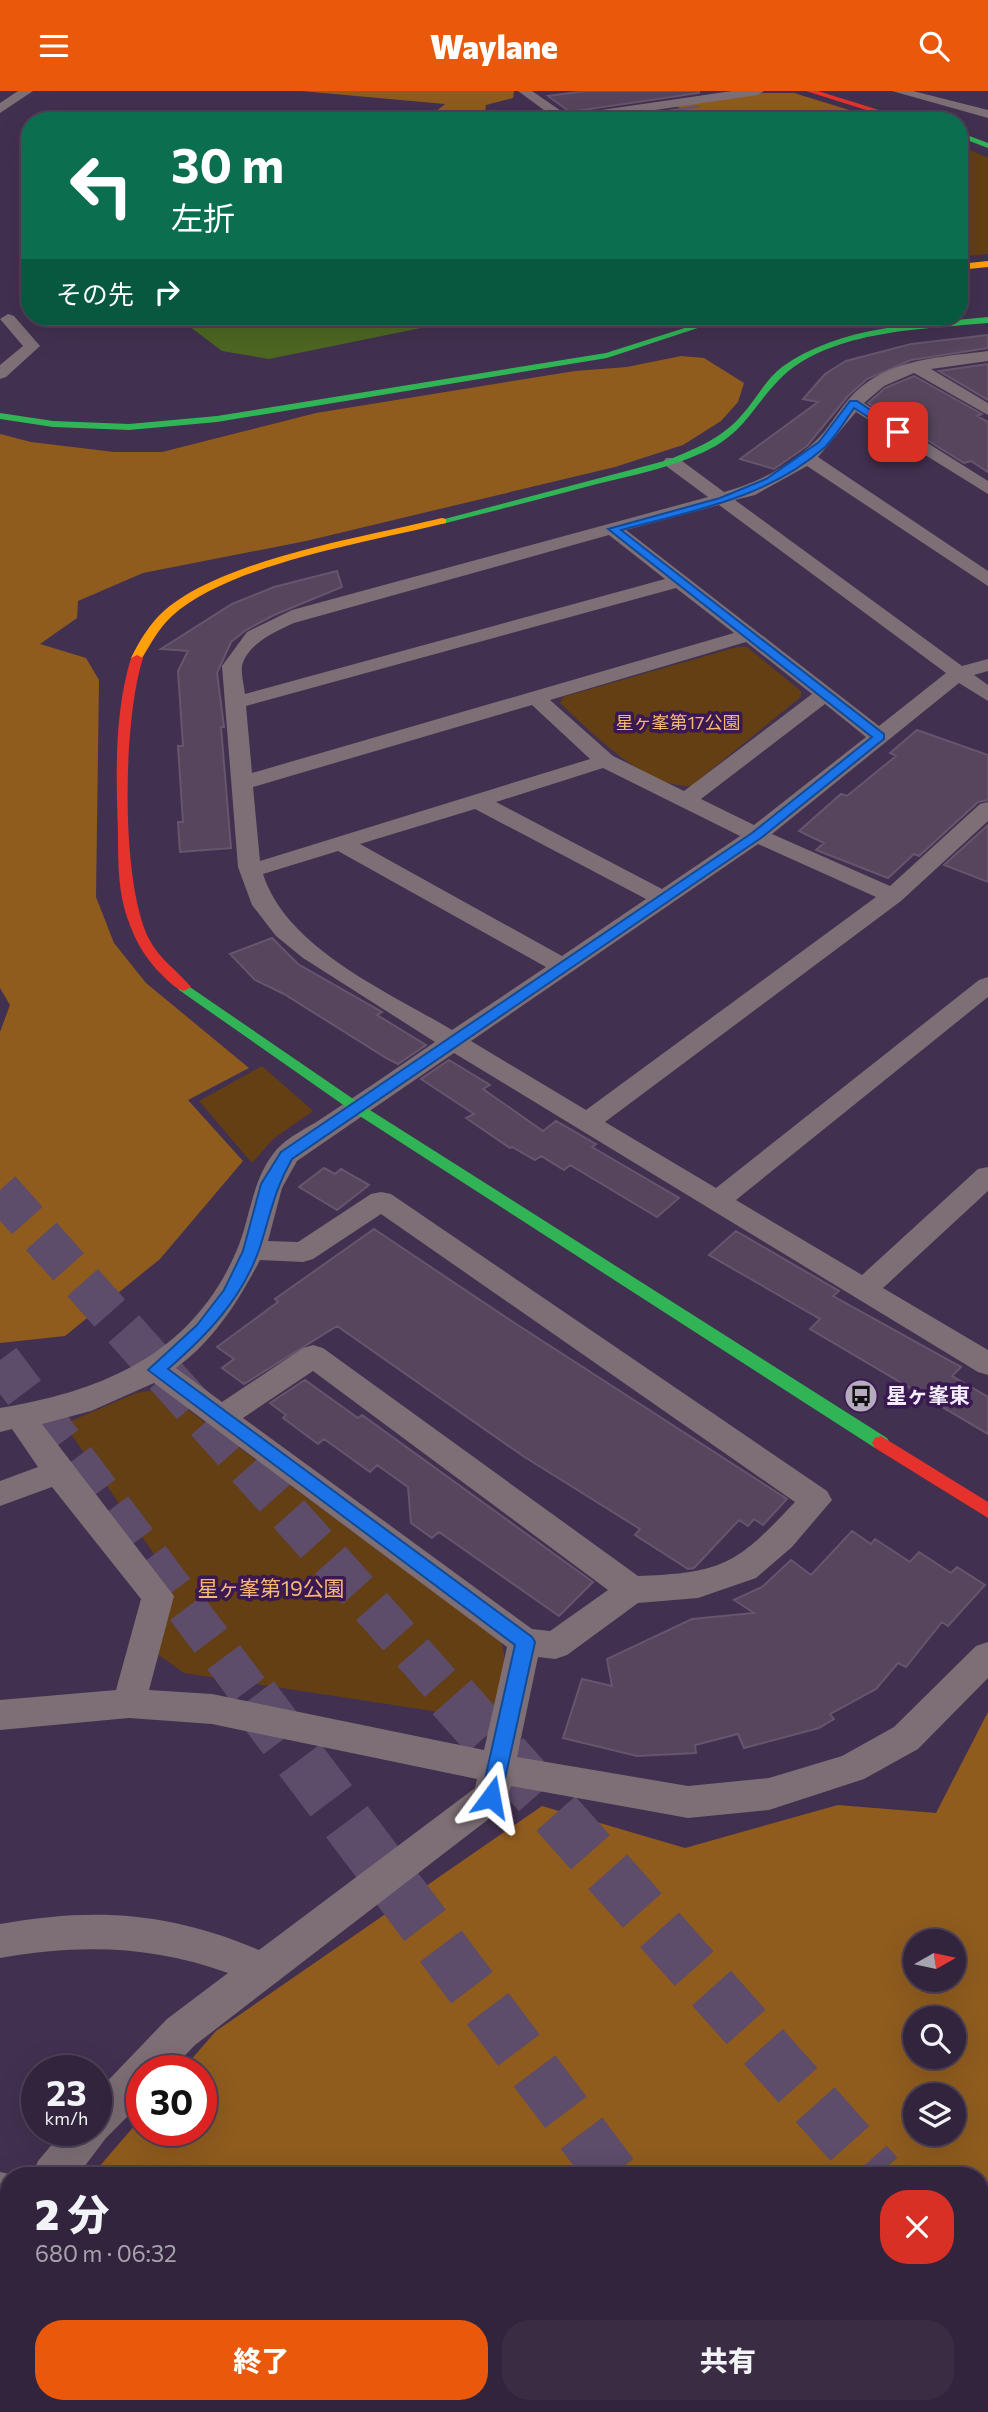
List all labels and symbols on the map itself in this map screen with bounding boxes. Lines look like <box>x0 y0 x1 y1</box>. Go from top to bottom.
pin <box>868 402 928 462</box>
park label: 星ヶ峯第17公園 <box>615 711 741 733</box>
bus stop icon: 星ヶ峯東 <box>842 1377 880 1415</box>
place label: 星ヶ峯東 <box>886 1382 970 1407</box>
park label: 星ヶ峯第19公園 <box>197 1575 345 1600</box>
position arrow <box>454 1760 528 1834</box>
north arrow <box>903 1929 966 1991</box>
speed limit sign: 30 <box>126 2055 217 2146</box>

